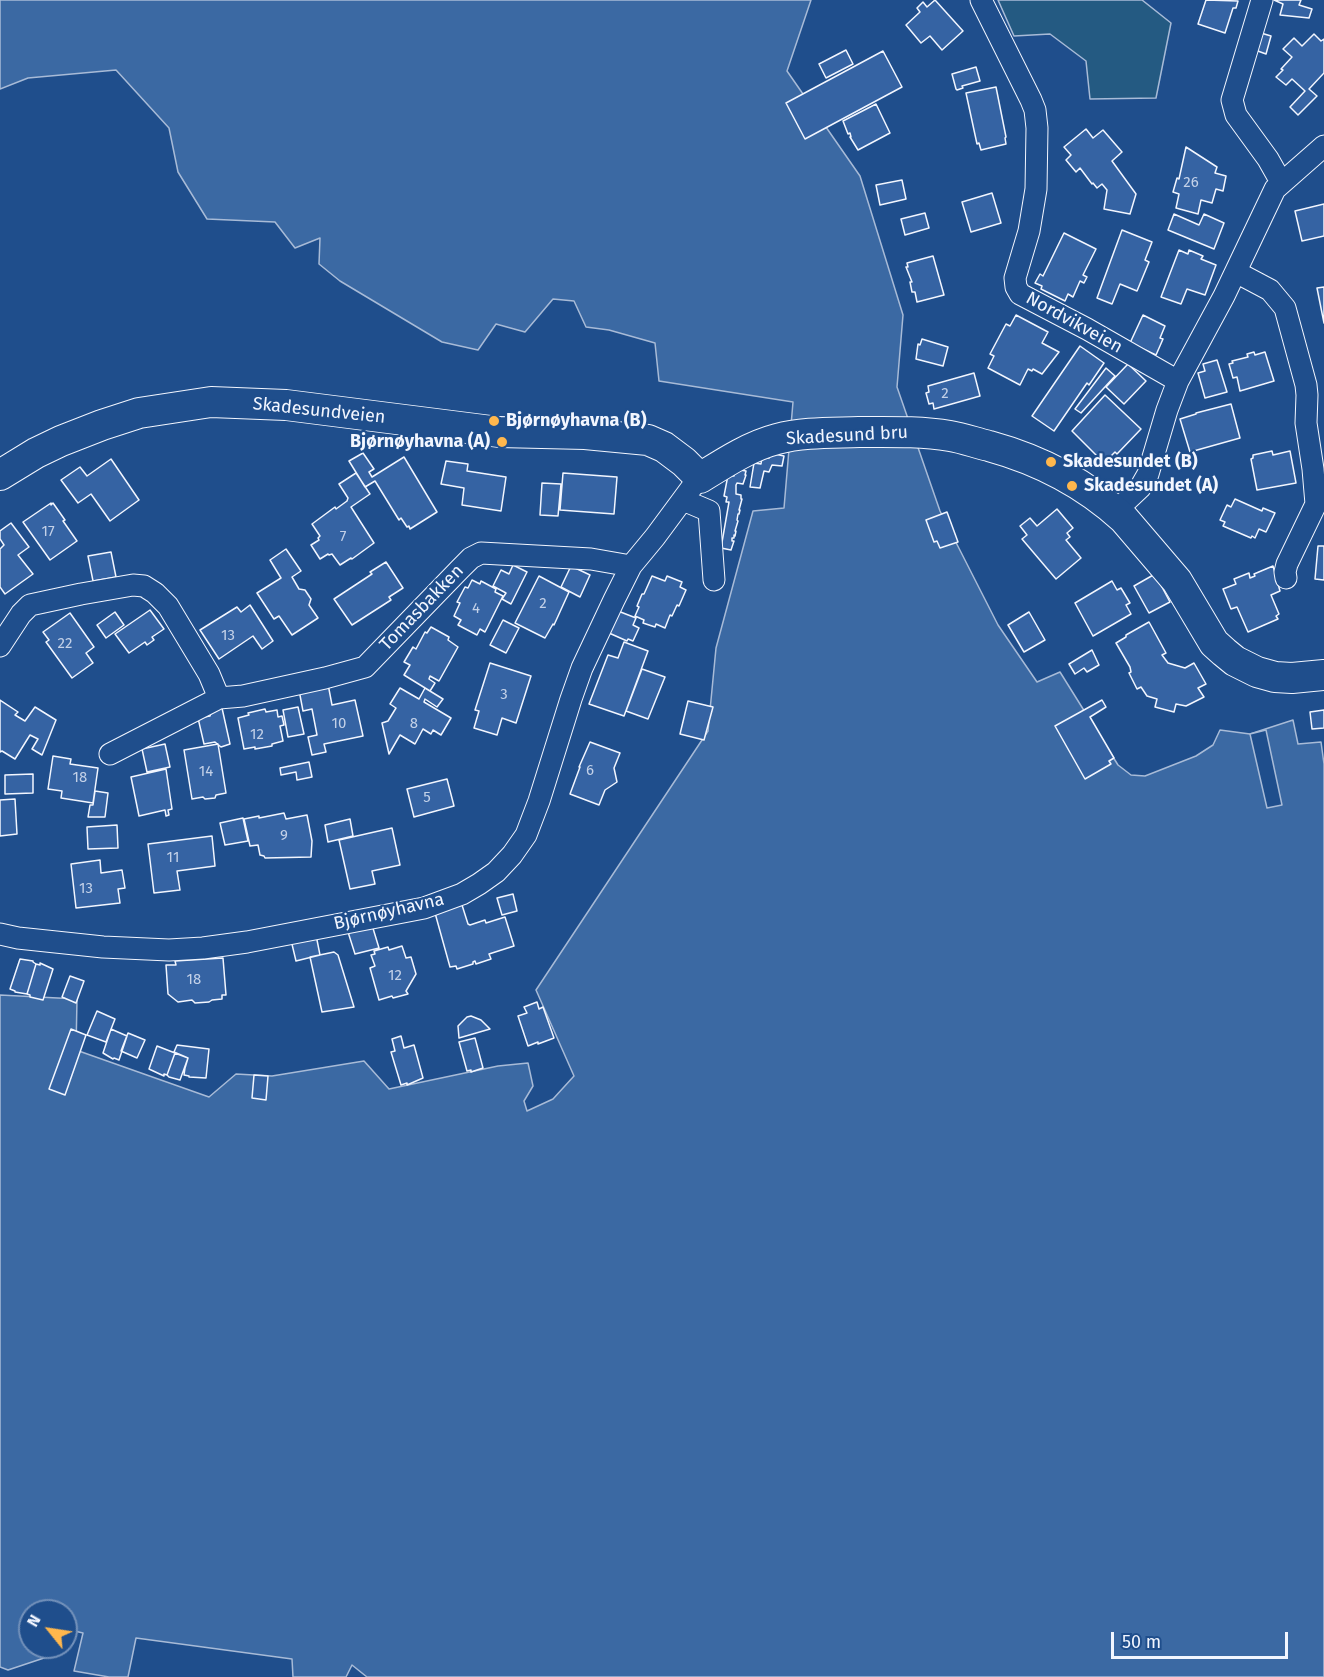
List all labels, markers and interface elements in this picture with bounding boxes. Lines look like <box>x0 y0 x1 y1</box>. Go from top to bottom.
house number: 26 <box>1183 174 1199 192</box>
street label: Nordvikveien <box>1022 288 1126 358</box>
house number: 2 <box>941 385 949 403</box>
street label: Skadesundveien <box>252 393 386 429</box>
place label: Bjørnøyhavna (B) <box>506 410 647 432</box>
marker: Bjørnøyhavna (B) <box>487 414 501 428</box>
street label: Skadesund bru <box>785 422 909 450</box>
place label: Bjørnøyhavna (A) <box>350 431 490 453</box>
marker: Bjørnøyhavna (A) <box>495 435 509 449</box>
place label: Skadesundet (B) <box>1063 451 1198 473</box>
marker: Skadesundet (B) <box>1044 455 1058 469</box>
place label: Skadesundet (A) <box>1084 475 1218 497</box>
marker: Skadesundet (A) <box>1065 479 1079 493</box>
house number: 17 <box>41 523 55 541</box>
house number: 7 <box>340 528 346 546</box>
street label: Tomasbakken <box>376 561 468 655</box>
house number: 2 <box>539 595 547 613</box>
house number: 4 <box>472 600 480 618</box>
house number: 13 <box>221 627 235 645</box>
house number: 22 <box>58 635 72 653</box>
house number: 3 <box>500 686 508 704</box>
house number: 10 <box>332 715 346 733</box>
house number: 8 <box>410 715 418 733</box>
house number: 12 <box>250 726 264 744</box>
house number: 6 <box>586 762 594 780</box>
house number: 14 <box>199 763 213 781</box>
house number: 18 <box>73 769 87 787</box>
house number: 5 <box>423 789 431 807</box>
house number: 9 <box>280 827 288 845</box>
house number: 11 <box>167 849 179 867</box>
house number: 13 <box>79 880 93 898</box>
street label: Bjørnøyhavna <box>332 889 446 935</box>
house number: 12 <box>388 967 402 985</box>
house number: 18 <box>187 971 201 989</box>
north arrow <box>18 1599 78 1659</box>
text: N <box>23 1611 45 1630</box>
scale bar <box>1114 1620 1291 1658</box>
text: 50 m <box>1122 1631 1161 1653</box>

